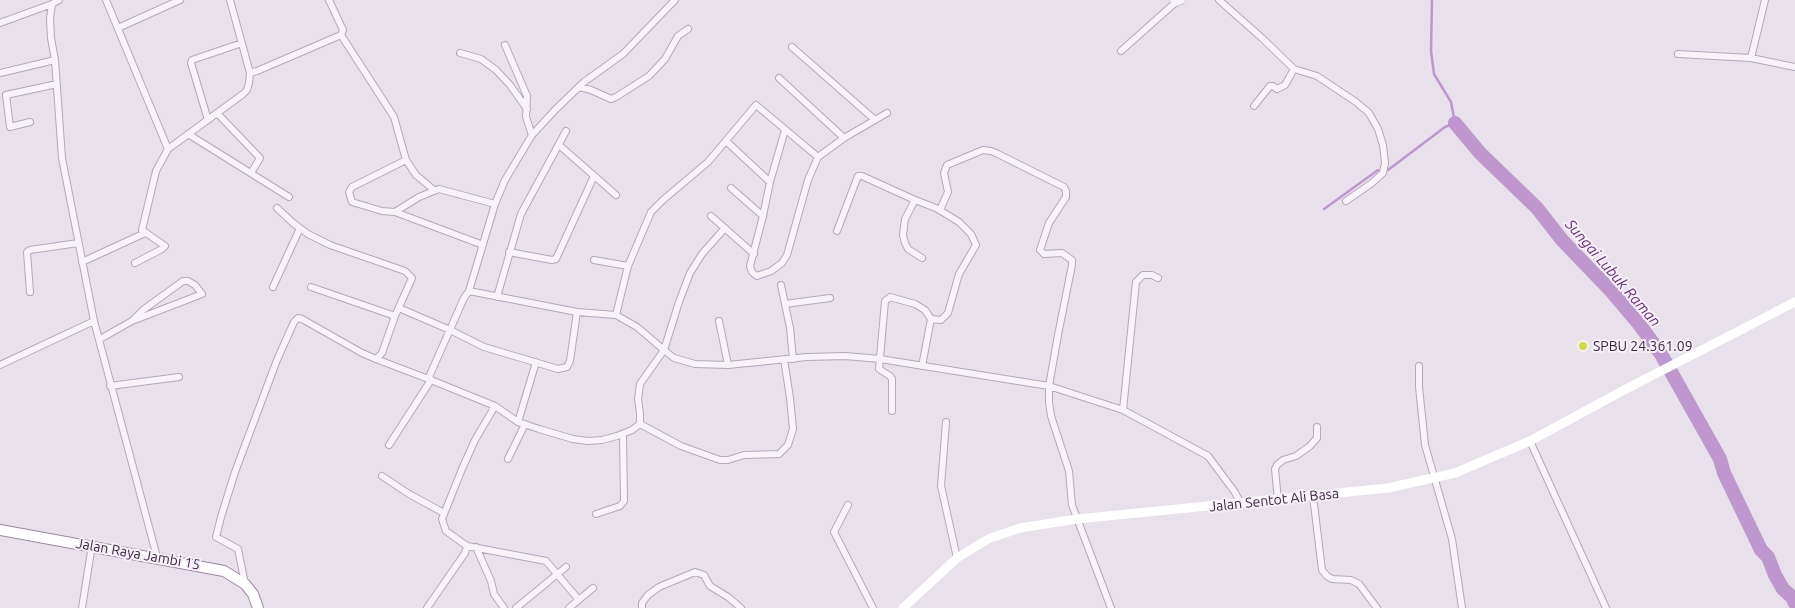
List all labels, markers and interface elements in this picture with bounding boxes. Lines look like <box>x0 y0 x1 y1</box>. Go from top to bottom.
water label: Sungai Lubuk Raman <box>1562 216 1664 330</box>
place label: SPBU 24.361.09 <box>1593 338 1693 354</box>
marker: SPBU 24.361.09 <box>1577 340 1589 352</box>
street label: Jalan Sentot Ali Basa <box>1208 485 1340 515</box>
street label: Jalan Raya Jambi 15 <box>75 535 201 573</box>

